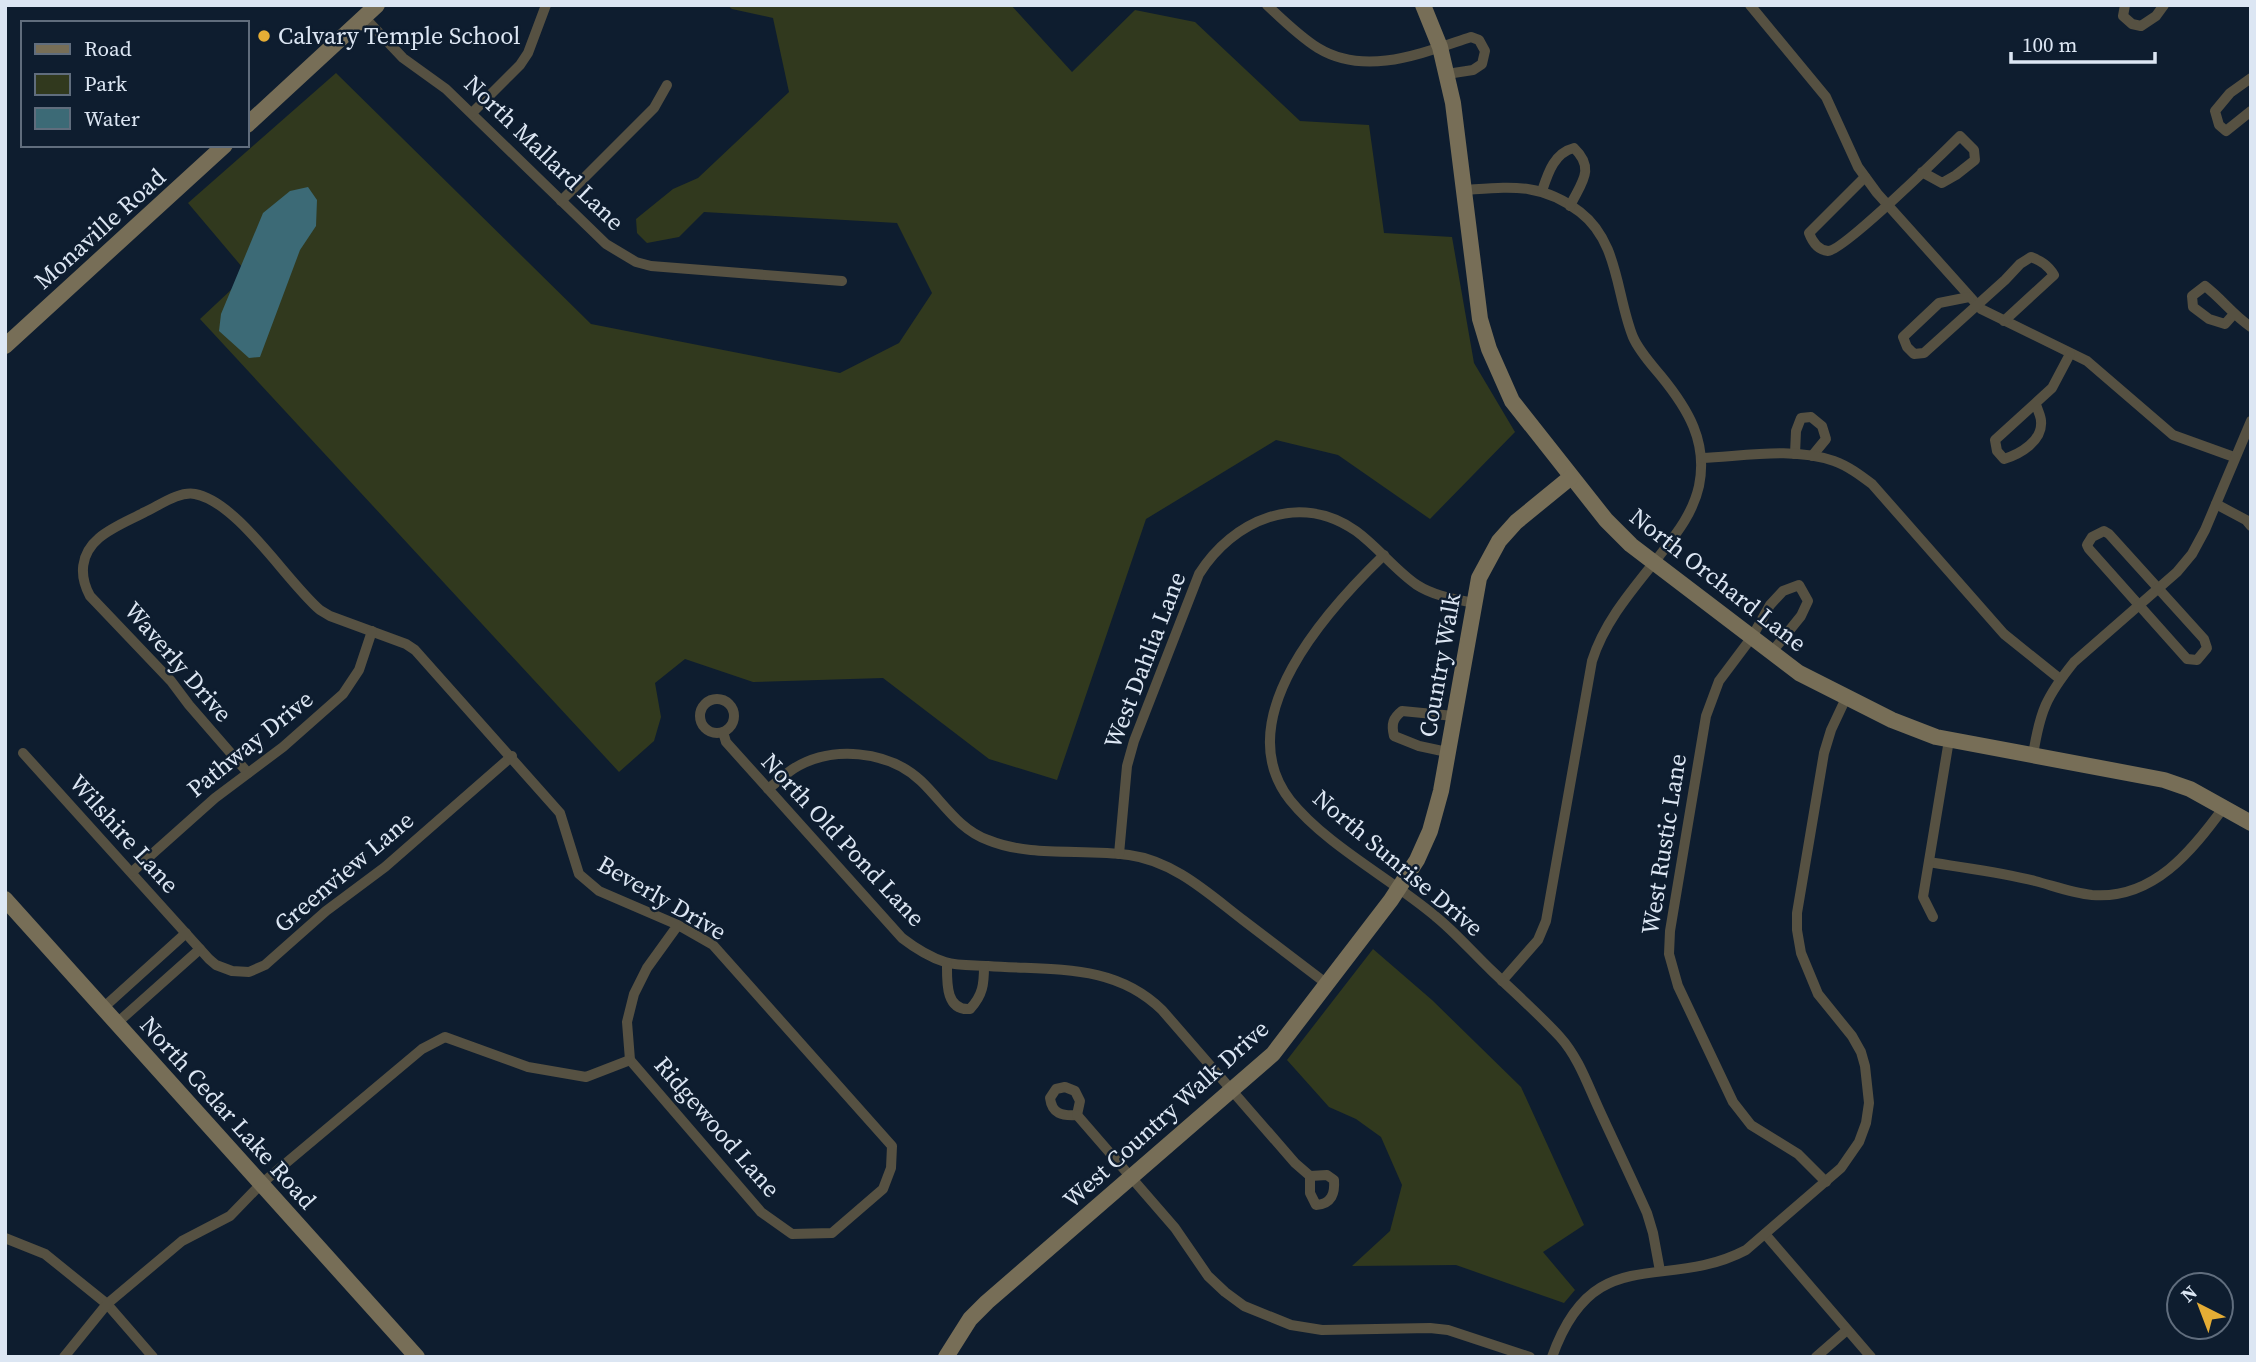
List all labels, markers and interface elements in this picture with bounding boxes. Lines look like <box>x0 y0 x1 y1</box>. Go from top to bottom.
place label: Calvary Temple School <box>278 19 520 52</box>
legend <box>21 21 248 147</box>
scale bar <box>2011 21 2154 65</box>
marker: Calvary Temple School <box>256 28 272 44</box>
text: 100 m <box>2022 30 2077 59</box>
text: Road <box>84 34 132 63</box>
street label: North Mallard Lane <box>457 68 632 238</box>
text: Park <box>84 69 128 98</box>
text: Water <box>84 104 140 133</box>
street label: Monaville Road <box>27 160 173 297</box>
street label: North Orchard Lane <box>1623 500 1814 659</box>
street label: West Dahlia Lane <box>1096 567 1193 753</box>
street label: Country Walk <box>1411 589 1469 740</box>
street label: Waverly Drive <box>117 594 240 729</box>
street label: Pathway Drive <box>180 682 320 805</box>
street label: North Old Pond Lane <box>754 746 933 934</box>
street label: West Rustic Lane <box>1633 751 1694 937</box>
street label: Wilshire Lane <box>62 767 187 900</box>
street label: North Sunrise Drive <box>1306 782 1490 944</box>
street label: Greenview Lane <box>267 803 421 940</box>
street label: Beverly Drive <box>592 847 733 948</box>
street label: North Cedar Lake Road <box>133 1009 324 1216</box>
street label: West Country Walk Drive <box>1056 1012 1276 1215</box>
street label: Ridgewood Lane <box>647 1049 788 1204</box>
north arrow <box>2165 1271 2235 1341</box>
text: N <box>2175 1279 2203 1308</box>

